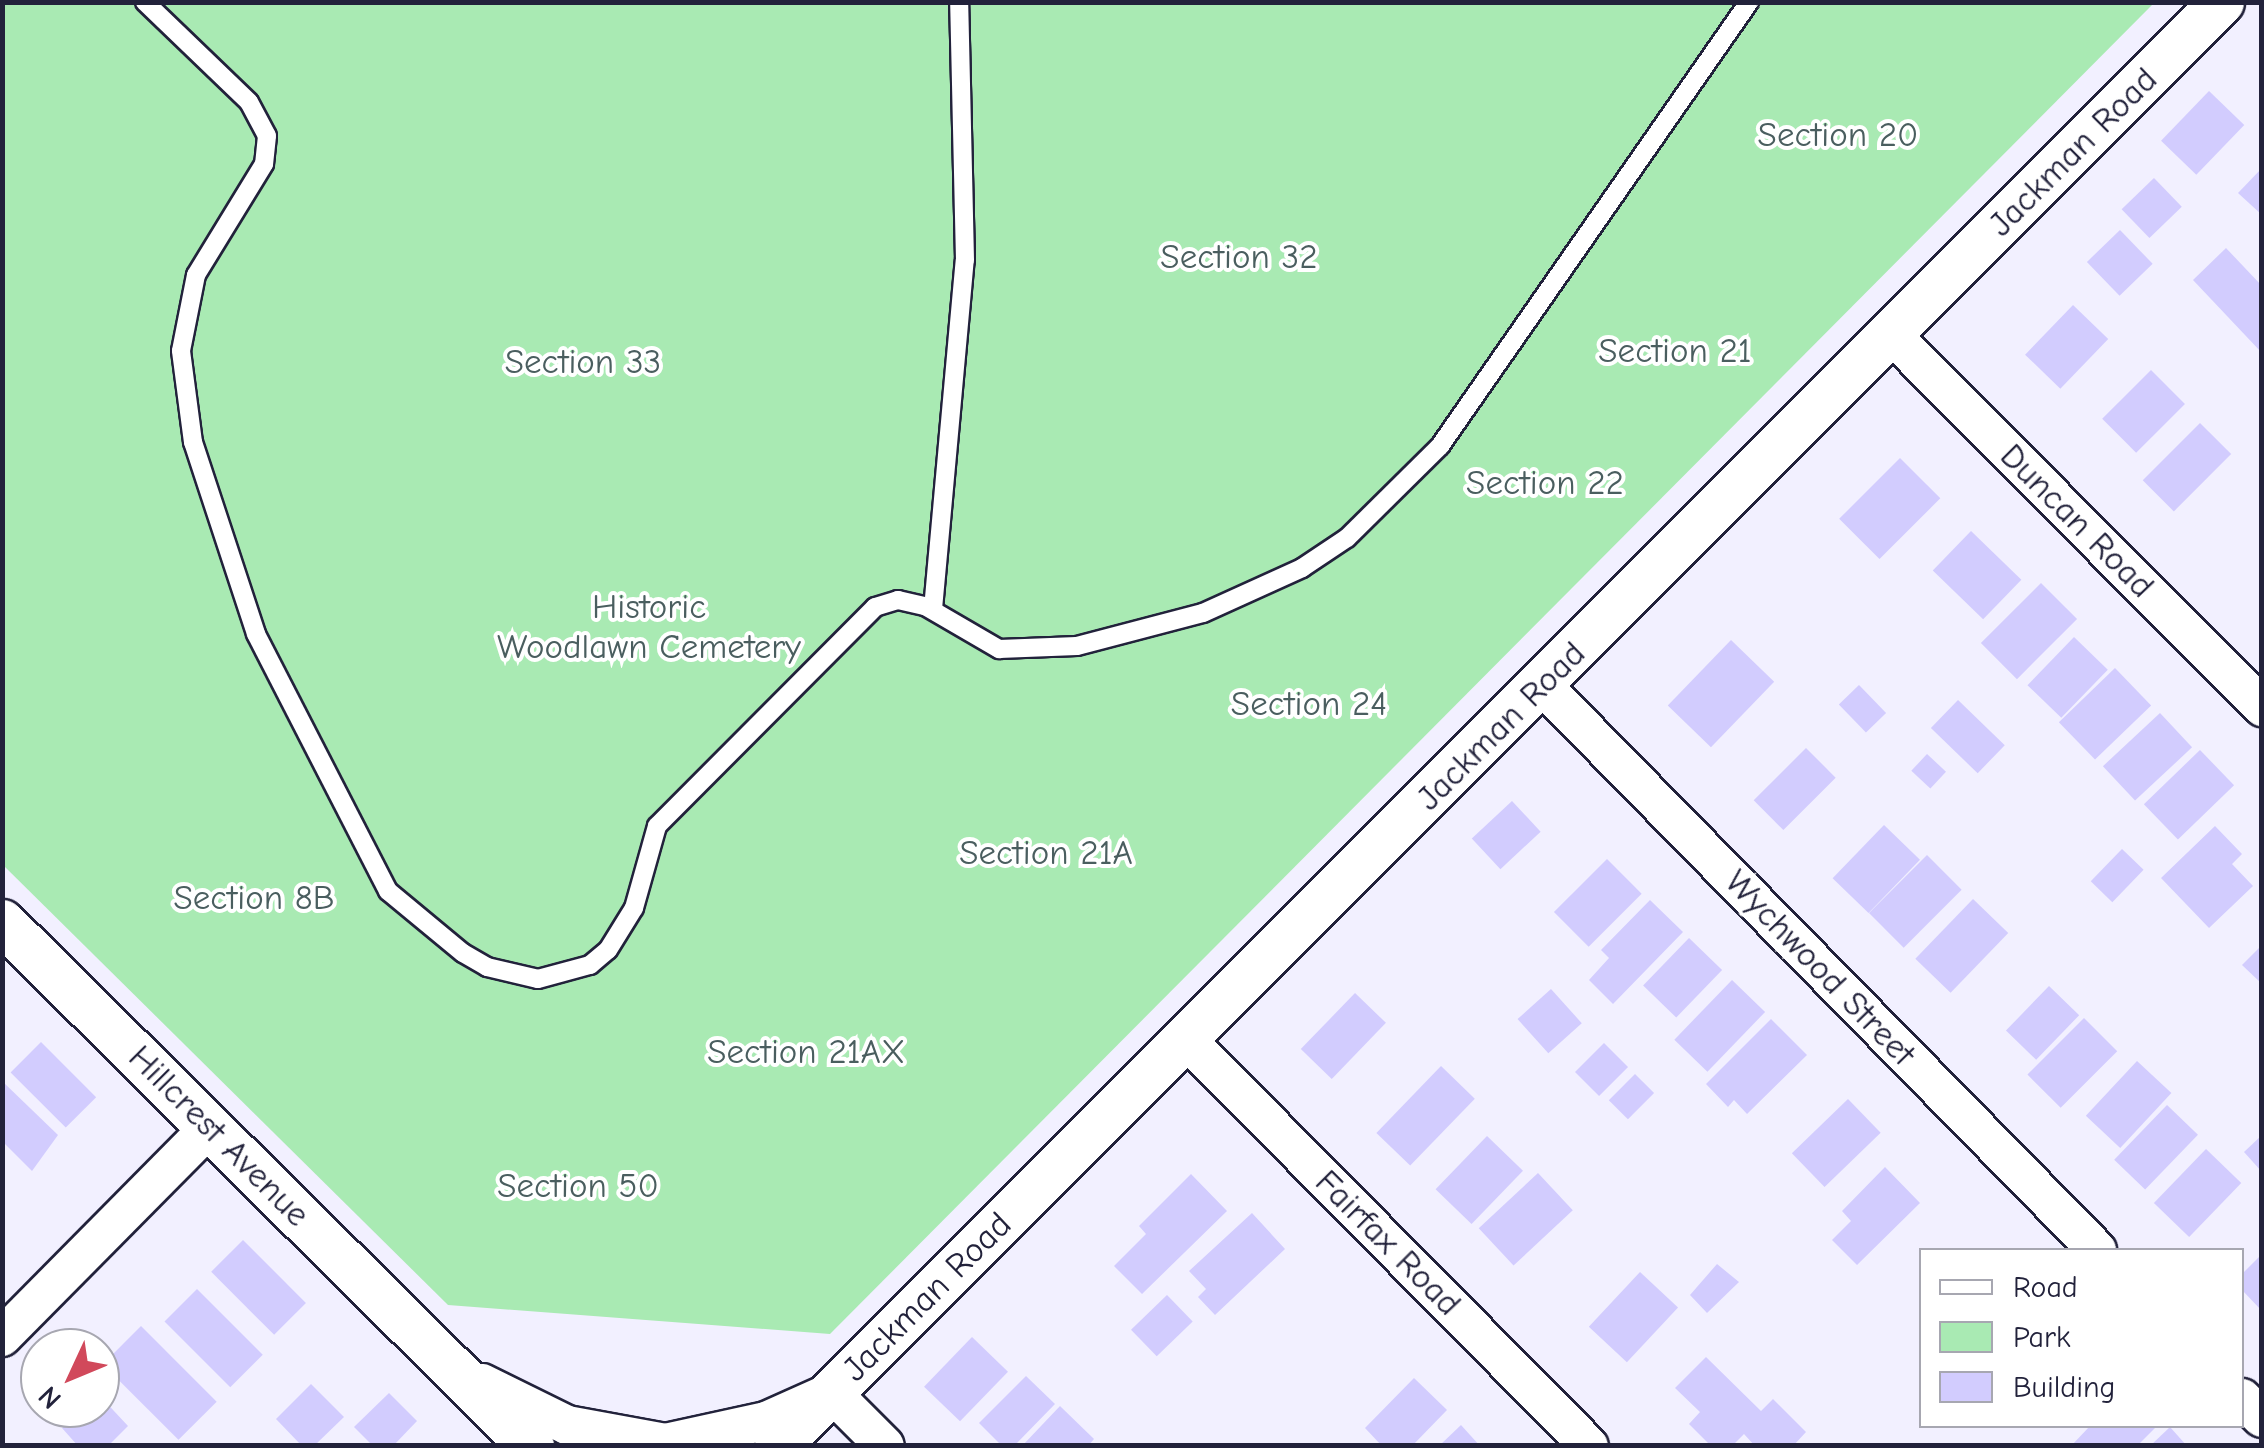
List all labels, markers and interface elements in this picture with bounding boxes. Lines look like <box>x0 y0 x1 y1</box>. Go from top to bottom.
street label: Jackman Road <box>1980 59 2166 245</box>
park label: Section 20 <box>1758 114 1918 156</box>
park label: Section 32 <box>1160 236 1318 278</box>
park label: Section 21 <box>1598 330 1752 372</box>
park label: Section 33 <box>505 341 661 383</box>
street label: Duncan Road <box>1991 435 2163 607</box>
park label: Section 22 <box>1466 462 1624 504</box>
park label: Historic Woodlawn Cemetery <box>497 586 801 668</box>
street label: Jackman Road <box>1408 633 1594 819</box>
park label: Section 24 <box>1231 683 1387 725</box>
park label: Section 21A <box>959 832 1133 874</box>
street label: Wychwood Street <box>1716 861 1924 1075</box>
park label: Section 8B <box>174 877 334 919</box>
park label: Section 21AX <box>707 1031 905 1073</box>
street label: Hillcrest Avenue <box>120 1037 318 1235</box>
street label: Fairfax Road <box>1306 1161 1470 1325</box>
park label: Section 50 <box>497 1165 659 1207</box>
street label: Jackman Road <box>834 1204 1020 1390</box>
legend <box>1919 1248 2244 1428</box>
text: Road <box>2013 1270 2078 1305</box>
text: Park <box>2013 1320 2070 1355</box>
north arrow <box>20 1328 120 1428</box>
text: Building <box>2013 1370 2116 1405</box>
text: N <box>32 1380 68 1415</box>

